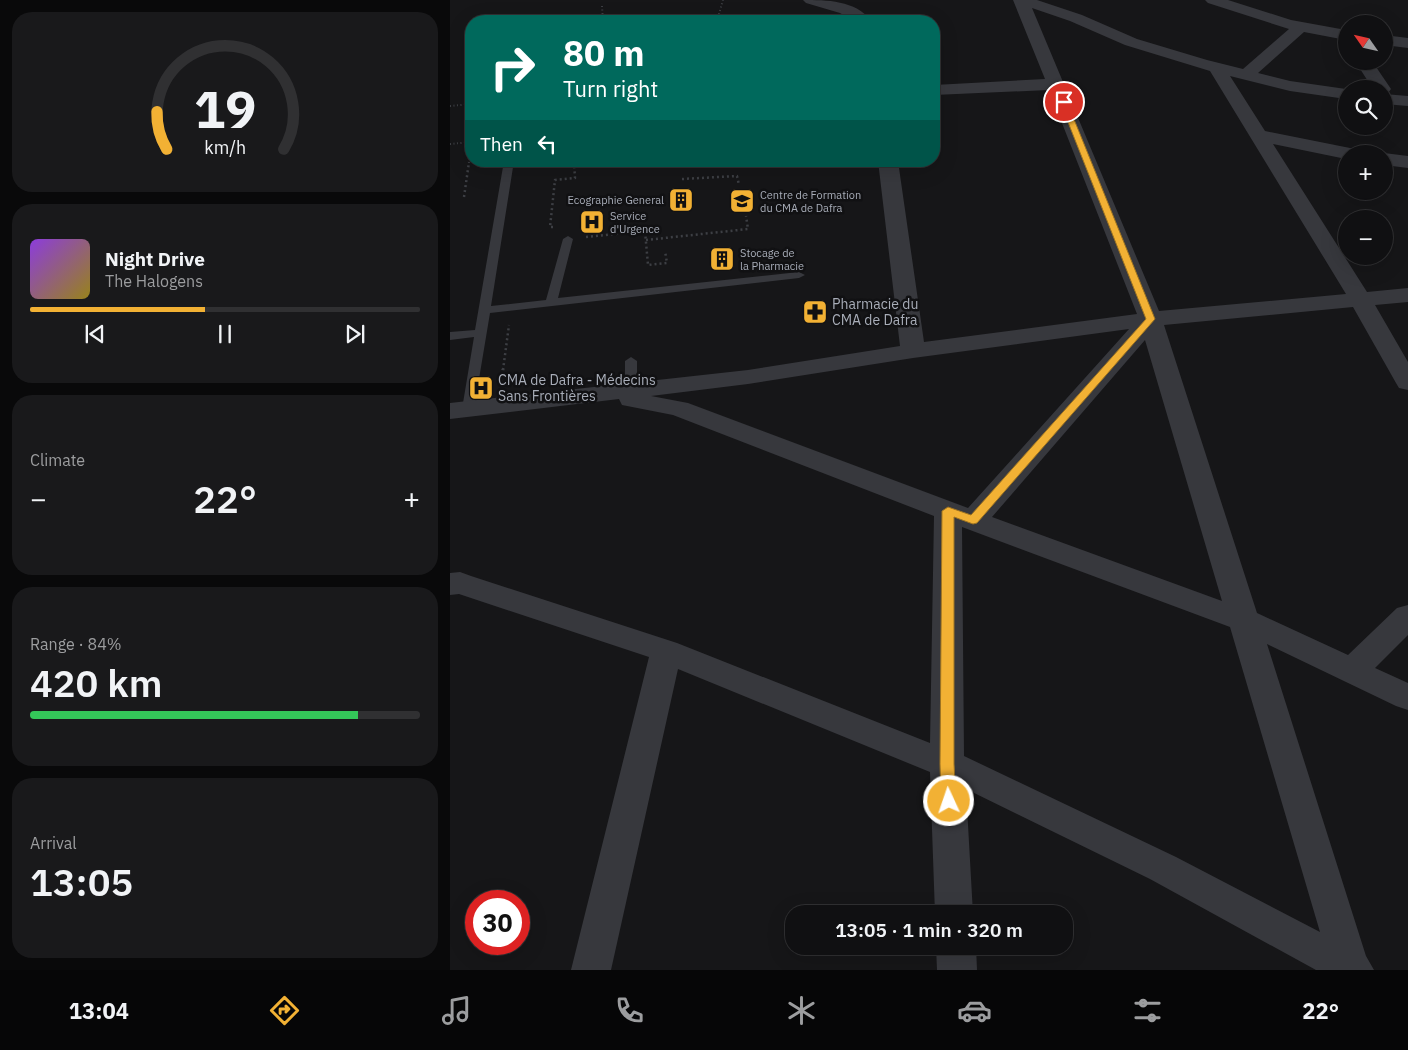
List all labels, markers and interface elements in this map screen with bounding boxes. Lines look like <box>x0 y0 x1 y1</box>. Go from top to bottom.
north arrow <box>1338 15 1392 70</box>
map controls <box>1338 15 1393 265</box>
text: 80 m <box>563 30 645 76</box>
icon: right <box>480 35 545 100</box>
text: Turn right <box>563 74 658 103</box>
text: 19 <box>194 75 256 142</box>
button: search <box>1338 80 1393 135</box>
pin <box>1043 81 1085 123</box>
icon: arrive <box>1050 88 1078 116</box>
icon: left <box>533 130 561 158</box>
text: Then <box>480 132 523 156</box>
text: km/h <box>204 136 246 159</box>
button: + <box>1338 145 1393 200</box>
building icon: Ecographie General <box>668 187 694 213</box>
school or university icon: Centre de Formation du CMA de Dafra <box>729 188 755 214</box>
place label: Centre de Formation du CMA de Dafra <box>760 188 861 215</box>
place label: Ecographie General <box>568 193 664 207</box>
hospital icon: Service d'Urgence <box>579 209 605 235</box>
place label: Service d'Urgence <box>610 209 660 236</box>
button: − <box>1338 210 1393 265</box>
building icon: Stocage de la Pharmacie <box>709 246 735 272</box>
place label: Stocage de la Pharmacie <box>740 246 804 273</box>
text: Night Drive <box>105 247 205 271</box>
text: The Halogens <box>105 271 203 291</box>
place label: Pharmacie du CMA de Dafra <box>832 295 918 329</box>
pharmacy icon: Pharmacie du CMA de Dafra <box>802 299 828 325</box>
icon: previous <box>81 320 109 348</box>
icon: pause <box>211 320 239 348</box>
icon: next <box>341 320 369 348</box>
place label: CMA de Dafra - Médecins Sans Frontières <box>498 371 656 405</box>
hospital icon: CMA de Dafra - Médecins Sans Frontières <box>468 375 494 401</box>
text: Climate <box>30 450 85 470</box>
text: 22° <box>193 474 257 523</box>
text: − <box>30 480 47 517</box>
text: + <box>403 480 420 517</box>
text: Range · 84% <box>30 634 122 654</box>
text: 420 km <box>30 658 162 707</box>
position arrow <box>922 774 974 826</box>
text: Arrival <box>30 833 77 853</box>
text: 13:05 <box>30 857 133 906</box>
speed limit sign: 30 <box>465 890 530 955</box>
text: 13:05 · 1 min · 320 m <box>835 918 1023 942</box>
icon: directions <box>267 993 302 1028</box>
icon: music <box>439 993 474 1028</box>
icon: phone <box>612 993 647 1028</box>
icon: climate <box>784 993 819 1028</box>
icon: car <box>957 993 992 1028</box>
icon: filters <box>1130 993 1165 1028</box>
text: 13:04 <box>69 996 129 1025</box>
text: 22° <box>1302 996 1339 1025</box>

